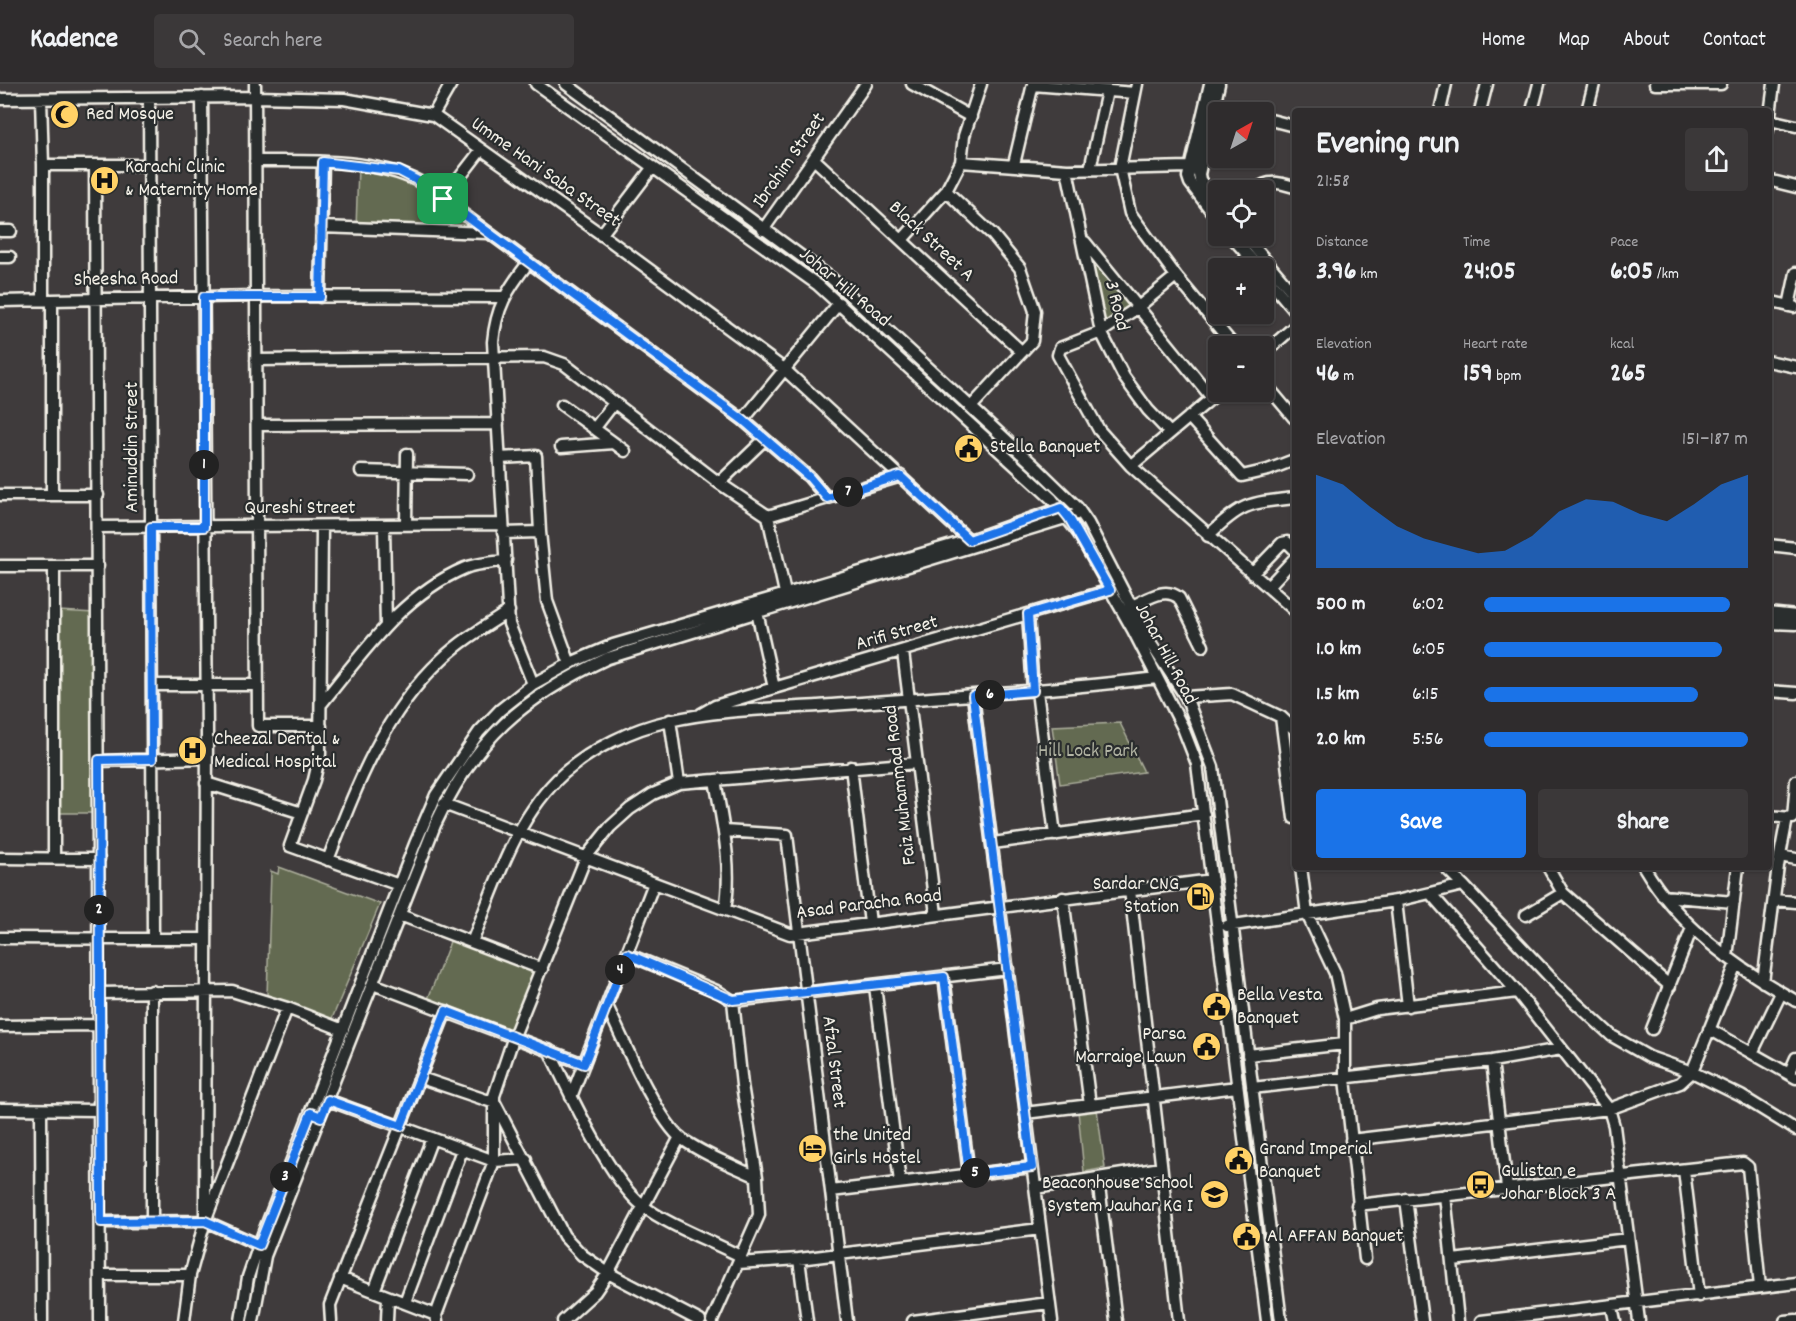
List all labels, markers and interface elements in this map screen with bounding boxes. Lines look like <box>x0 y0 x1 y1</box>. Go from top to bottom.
search box <box>154 14 574 68</box>
text: Kadence <box>30 21 118 61</box>
icon: search <box>175 25 208 58</box>
text: Search here <box>223 26 322 57</box>
text: Home <box>1481 26 1525 56</box>
text: Map <box>1558 26 1590 56</box>
text: About <box>1623 26 1670 56</box>
text: Contact <box>1703 26 1766 56</box>
mosque icon: Red Mosque <box>49 99 81 131</box>
place label: Red Mosque <box>86 101 174 129</box>
north arrow <box>1208 102 1274 168</box>
map controls <box>1208 102 1274 402</box>
street label: Ibrahim Street <box>747 107 833 215</box>
street label: Umme Hani Saba Street <box>464 111 626 235</box>
text: Evening run <box>1316 122 1460 169</box>
button: share <box>1685 128 1748 191</box>
place label: Karachi Clinic & Maternity Home <box>125 154 258 205</box>
hospital icon: Karachi Clinic & Maternity Home <box>88 164 120 196</box>
text: 21:58 <box>1316 168 1350 196</box>
pin <box>417 173 468 224</box>
button: locate <box>1208 180 1274 246</box>
icon: arrive <box>426 182 459 215</box>
street label: Black Street A <box>882 195 980 289</box>
text: Distance <box>1316 231 1368 254</box>
text: Time <box>1463 231 1490 254</box>
text: Pace <box>1610 231 1638 254</box>
street label: Johar Hill Road <box>792 241 896 335</box>
text: 3.96 <box>1316 254 1357 291</box>
text: 24:05 <box>1463 254 1516 291</box>
text: 6:05 <box>1610 254 1653 291</box>
button: + <box>1208 258 1274 324</box>
text: km <box>1357 263 1378 286</box>
text: /km <box>1653 263 1679 286</box>
street label: Sheesha Road <box>73 265 179 295</box>
street label: 3 Road <box>1096 278 1136 334</box>
text: Elevation <box>1316 333 1372 356</box>
text: Heart rate <box>1463 333 1528 356</box>
text: kcal <box>1610 333 1634 356</box>
button: − <box>1208 336 1274 402</box>
text: 46 <box>1316 356 1340 393</box>
text: 159 <box>1463 356 1493 393</box>
text: 265 <box>1610 356 1646 393</box>
text: m <box>1340 365 1354 388</box>
text: bpm <box>1493 365 1522 388</box>
street label: Aminuddin Street <box>119 381 147 513</box>
text: Elevation <box>1316 426 1386 454</box>
text: 151–187 m <box>1682 426 1748 454</box>
public building icon: Stella Banquet <box>953 432 985 464</box>
place label: Stella Banquet <box>990 434 1100 462</box>
pin: 1 <box>189 450 219 480</box>
text: 1 <box>202 453 206 476</box>
pin: 7 <box>833 477 863 507</box>
text: 7 <box>845 480 851 503</box>
street label: Qureshi Street <box>245 495 355 523</box>
text: 500 m <box>1316 591 1365 619</box>
text: 6:02 <box>1412 591 1445 619</box>
street label: Johar Hill Road <box>1126 598 1204 710</box>
street label: Arifi Street <box>853 609 941 659</box>
text: 1.0 km <box>1316 636 1361 664</box>
text: 6:05 <box>1412 636 1445 664</box>
pin: 6 <box>975 680 1005 710</box>
text: 1.5 km <box>1316 681 1359 709</box>
text: 6:15 <box>1412 681 1439 709</box>
text: 6 <box>986 683 994 706</box>
street label: Faiz Muhammad Road <box>877 703 925 867</box>
place label: Cheezal Dental & Medical Hospital <box>214 726 340 777</box>
text: 2.0 km <box>1316 726 1365 754</box>
text: 5:56 <box>1412 726 1444 754</box>
hospital icon: Cheezal Dental & Medical Hospital <box>177 735 209 767</box>
park label: Hill Lock Park <box>1038 738 1138 766</box>
button: Save <box>1316 789 1526 858</box>
button: Share <box>1538 789 1748 858</box>
place label: Sardar CNG Station <box>1093 871 1179 922</box>
fuel station icon: Sardar CNG Station <box>1184 880 1216 912</box>
street label: Asad Paracha Road <box>795 882 943 928</box>
pin: 2 <box>84 895 114 925</box>
text: 2 <box>96 898 103 921</box>
pin: 4 <box>605 955 635 985</box>
text: 4 <box>617 958 623 981</box>
place label: Bella Vesta Banquet <box>1237 982 1323 1033</box>
public building icon: Bella Vesta Banquet <box>1200 991 1232 1023</box>
street label: Afzal Street <box>813 1014 853 1110</box>
place label: Parsa Marraige Lawn <box>1075 1021 1187 1072</box>
public building icon: Parsa Marraige Lawn <box>1191 1030 1223 1062</box>
place label: the United Girls Hostel <box>833 1122 921 1173</box>
hotel icon: the United Girls Hostel <box>796 1132 828 1164</box>
place label: Grand Imperial Banquet <box>1259 1136 1373 1187</box>
public building icon: Grand Imperial Banquet <box>1222 1145 1254 1177</box>
pin: 5 <box>960 1158 990 1188</box>
place label: Gulistan e Johar Block 3 A <box>1501 1158 1616 1209</box>
text: 5 <box>971 1161 979 1184</box>
pin: 3 <box>270 1162 300 1192</box>
text: 3 <box>281 1165 289 1188</box>
bus stop icon: Gulistan e Johar Block 3 A <box>1464 1168 1496 1200</box>
place label: Beaconhouse School System Jauhar KG I <box>1042 1170 1193 1221</box>
school or university icon: Beaconhouse School System Jauhar KG I <box>1198 1179 1230 1211</box>
public building icon: Al AFFAN Banquet <box>1230 1221 1262 1253</box>
place label: Al AFFAN Banquet <box>1267 1223 1403 1251</box>

